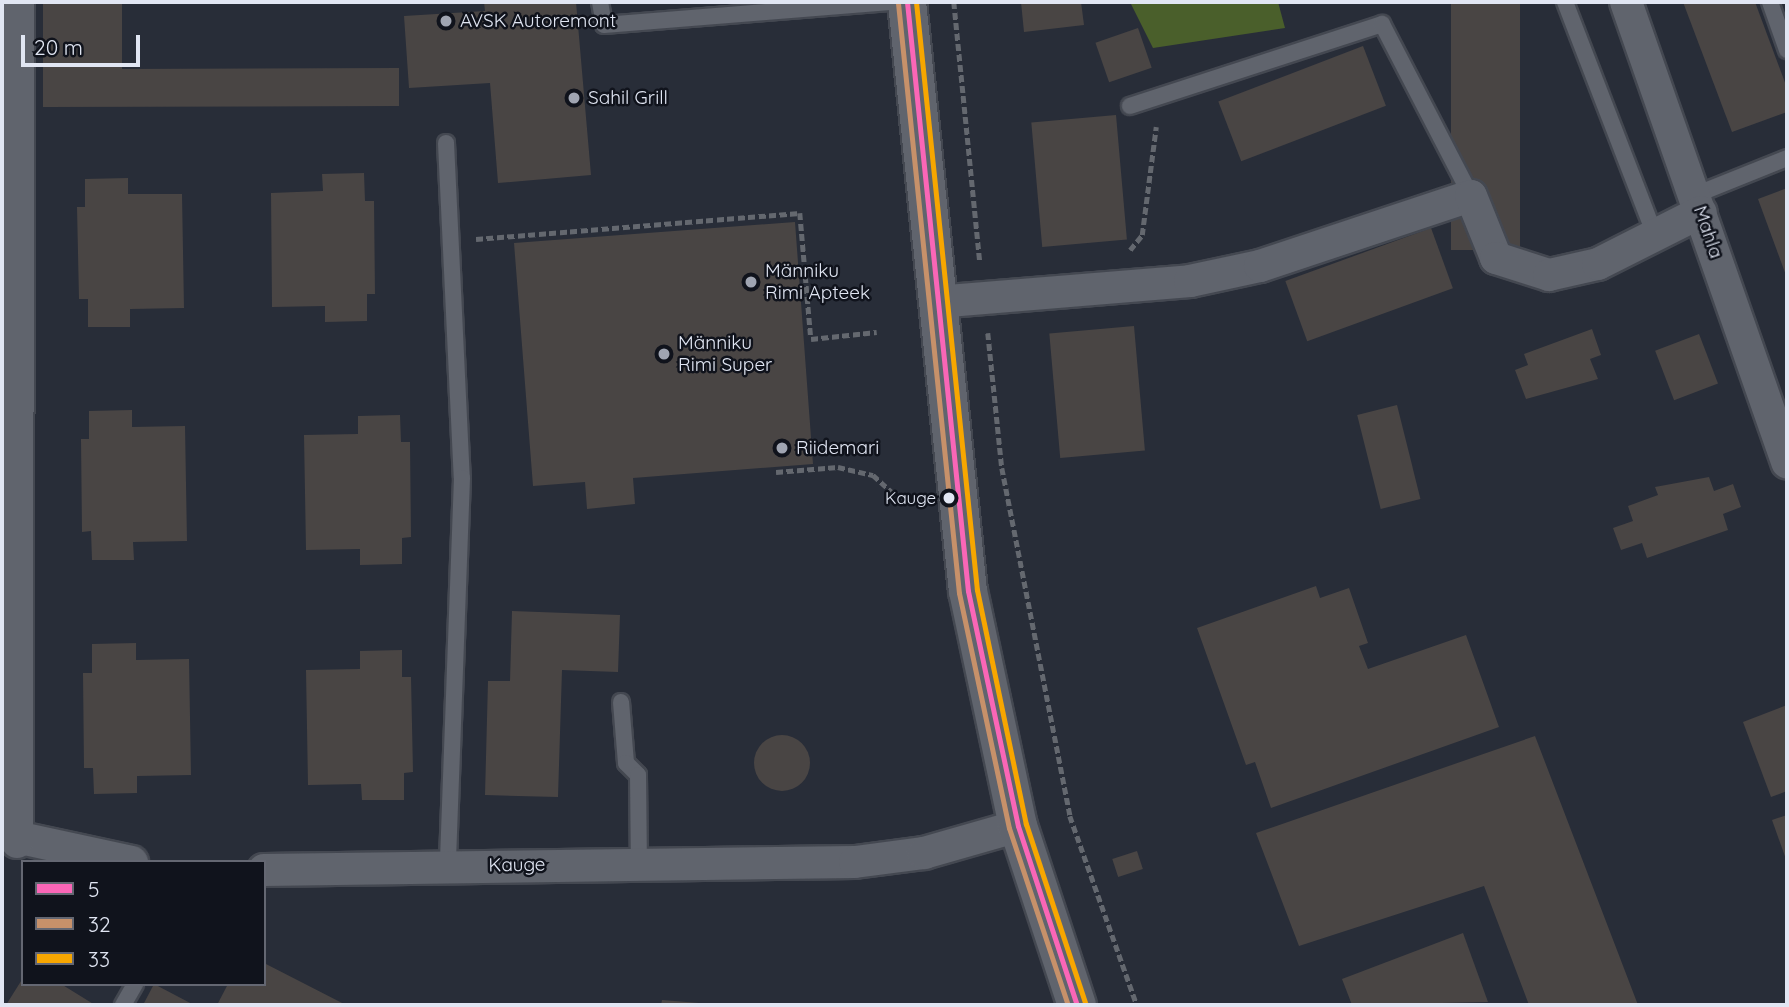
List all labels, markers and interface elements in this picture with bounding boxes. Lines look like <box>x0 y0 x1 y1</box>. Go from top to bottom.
place label: AVSK Autoremont <box>460 10 616 32</box>
marker: AVSK Autoremont <box>438 13 454 29</box>
scale bar <box>24 21 144 65</box>
text: 20 m <box>34 34 83 60</box>
place label: Sahil Grill <box>588 87 668 109</box>
marker: Sahil Grill <box>566 90 582 106</box>
street label: Mahla <box>1688 203 1728 261</box>
place label: Männiku Rimi Apteek <box>765 260 870 304</box>
marker: Männiku Rimi Apteek <box>743 274 759 290</box>
place label: Männiku Rimi Super <box>678 332 772 376</box>
marker: Männiku Rimi Super <box>656 346 672 362</box>
place label: Riidemari <box>796 437 879 459</box>
marker: Riidemari <box>774 440 790 456</box>
place label: Kauge <box>885 488 936 508</box>
marker: Kauge <box>942 491 956 505</box>
street label: Kauge <box>488 853 546 877</box>
legend <box>21 860 266 986</box>
text: 5 <box>88 876 99 902</box>
text: 32 <box>88 911 111 937</box>
text: 33 <box>88 946 110 972</box>

